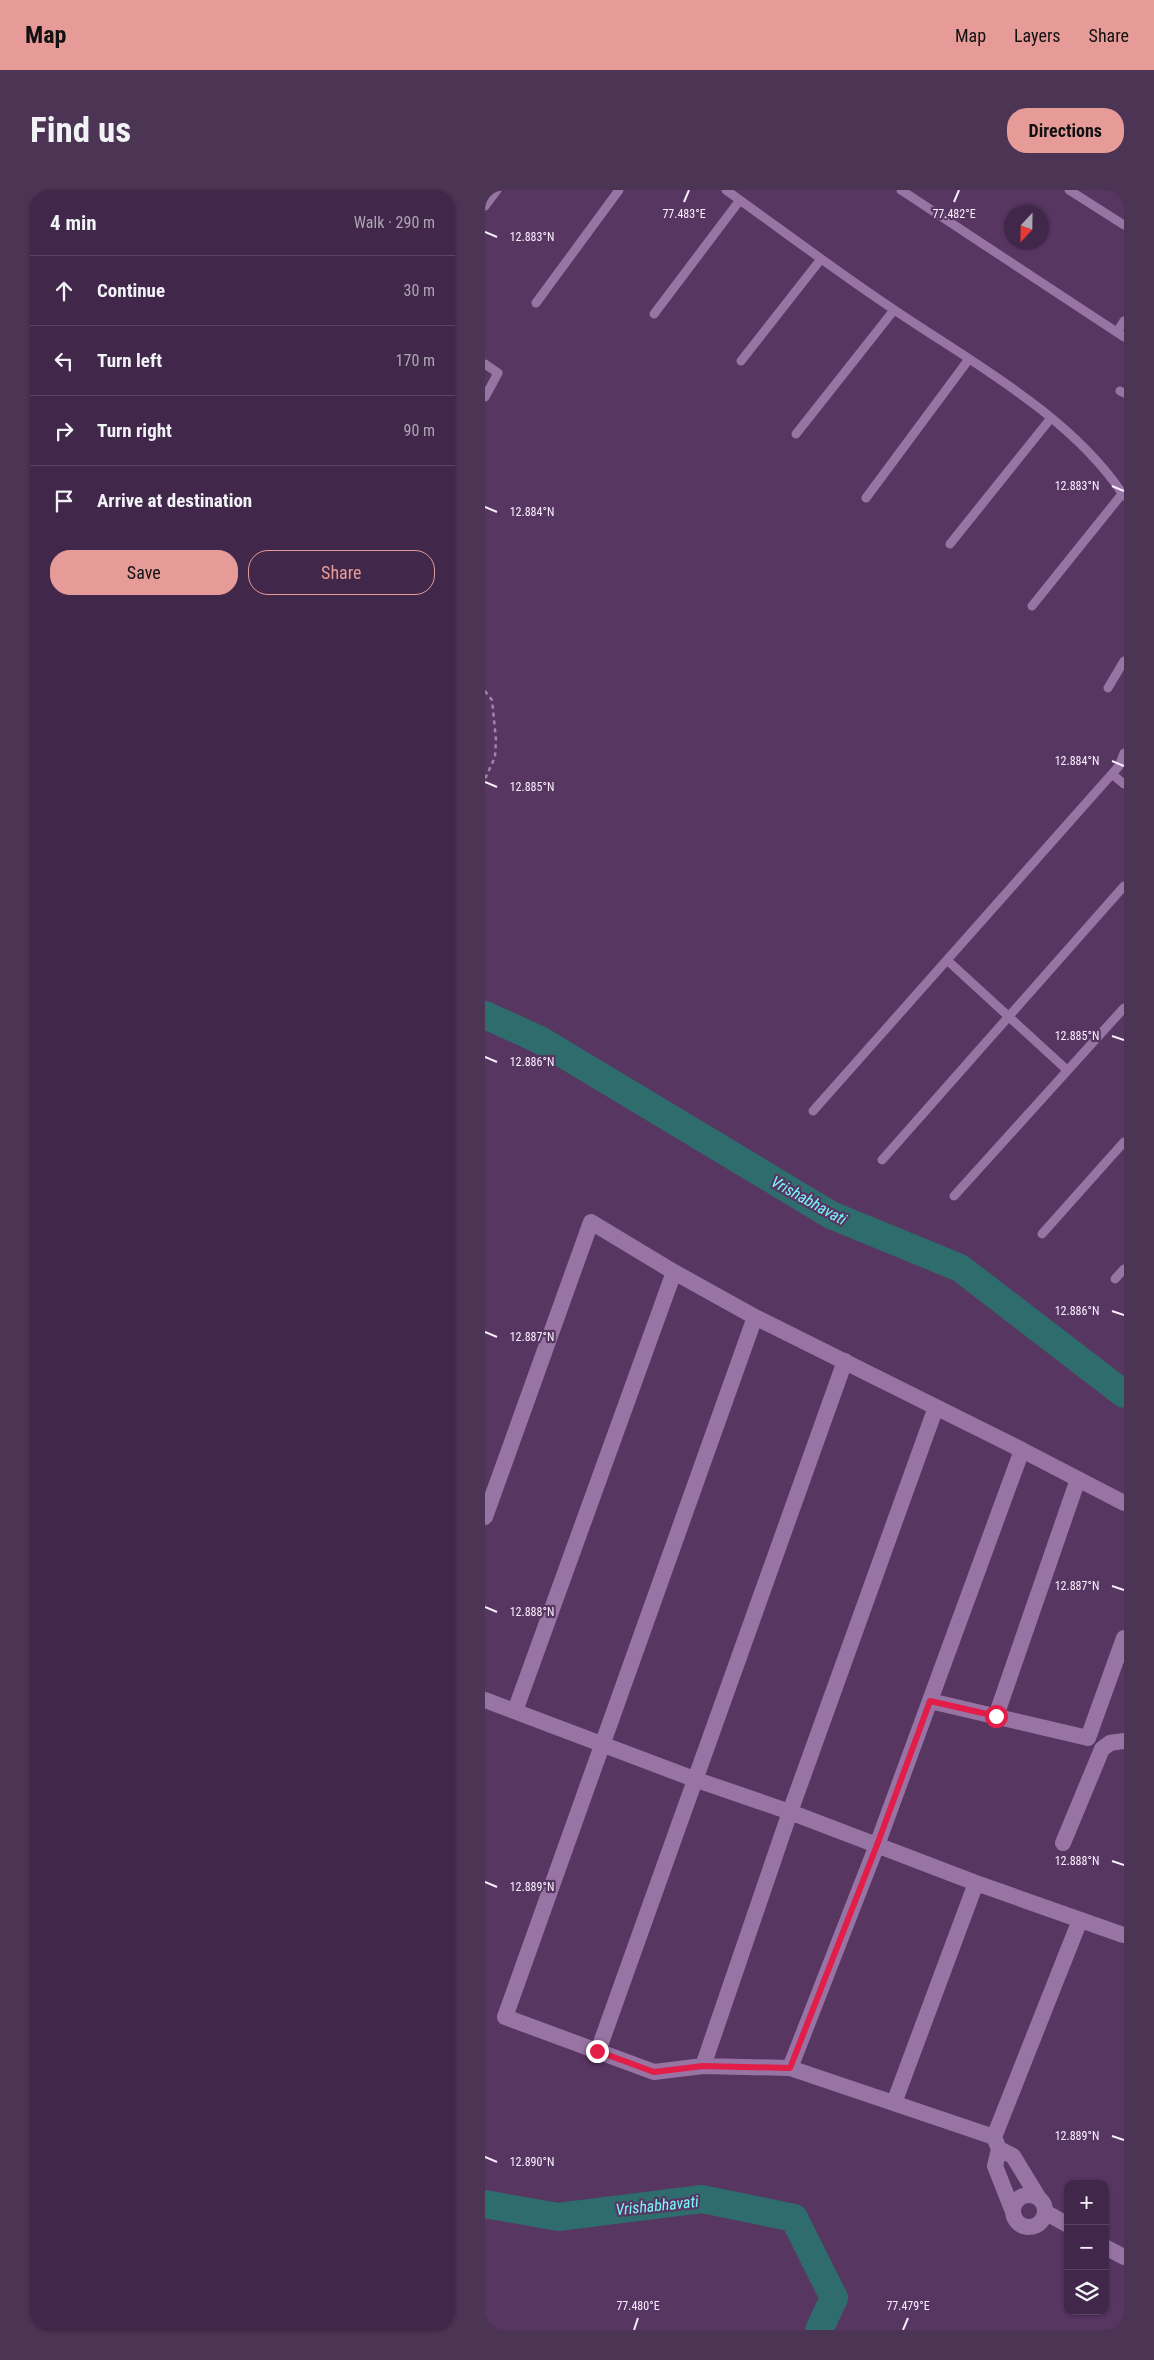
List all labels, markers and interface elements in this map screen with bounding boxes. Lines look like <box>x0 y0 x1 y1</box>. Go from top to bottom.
text: Map <box>25 21 66 49</box>
text: Map <box>955 25 986 46</box>
text: Layers <box>1014 25 1061 46</box>
text: Share <box>1089 25 1129 46</box>
button: Directions <box>1007 108 1124 153</box>
text: Find us <box>30 110 131 151</box>
north arrow <box>1004 205 1049 250</box>
text: 77.483°E <box>662 207 706 221</box>
text: 77.482°E <box>932 207 976 221</box>
text: 4 min <box>50 211 97 235</box>
text: Walk · 290 m <box>354 213 435 232</box>
text: 12.883°N <box>510 230 554 244</box>
icon: ahead <box>50 277 78 305</box>
text: Continue <box>97 279 165 302</box>
text: 30 m <box>403 281 435 300</box>
icon: left <box>50 347 78 375</box>
text: Turn left <box>97 349 162 372</box>
text: 170 m <box>396 351 435 370</box>
icon: right <box>50 417 78 445</box>
text: Turn right <box>97 419 172 442</box>
text: 90 m <box>403 421 435 440</box>
text: 12.883°N <box>1055 479 1099 493</box>
icon: arrive <box>50 487 78 515</box>
text: Arrive at destination <box>97 489 252 512</box>
text: 12.884°N <box>510 505 554 519</box>
button: Save <box>50 550 238 595</box>
button: Share <box>248 550 435 595</box>
text: 12.884°N <box>1055 754 1099 768</box>
text: 12.885°N <box>510 780 554 794</box>
text: 12.885°N <box>1055 1029 1099 1043</box>
text: 12.886°N <box>510 1055 554 1069</box>
water label: Vrishabhavati <box>768 1172 850 1229</box>
text: 12.886°N <box>1055 1304 1099 1318</box>
text: 12.887°N <box>510 1330 554 1344</box>
text: 12.887°N <box>1055 1579 1099 1593</box>
text: 12.888°N <box>510 1605 554 1619</box>
route start <box>985 1705 1008 1728</box>
text: 12.888°N <box>1055 1854 1099 1868</box>
text: 12.889°N <box>510 1880 554 1894</box>
route end <box>586 2040 609 2063</box>
text: 12.889°N <box>1055 2129 1099 2143</box>
text: 12.890°N <box>510 2155 554 2169</box>
map controls <box>1064 2180 1109 2315</box>
button: + <box>1064 2180 1109 2225</box>
water label: Vrishabhavati <box>615 2192 700 2219</box>
button: − <box>1064 2225 1109 2270</box>
button: layers <box>1064 2270 1109 2315</box>
text: 77.480°E <box>616 2299 660 2313</box>
text: 77.479°E <box>886 2299 930 2313</box>

